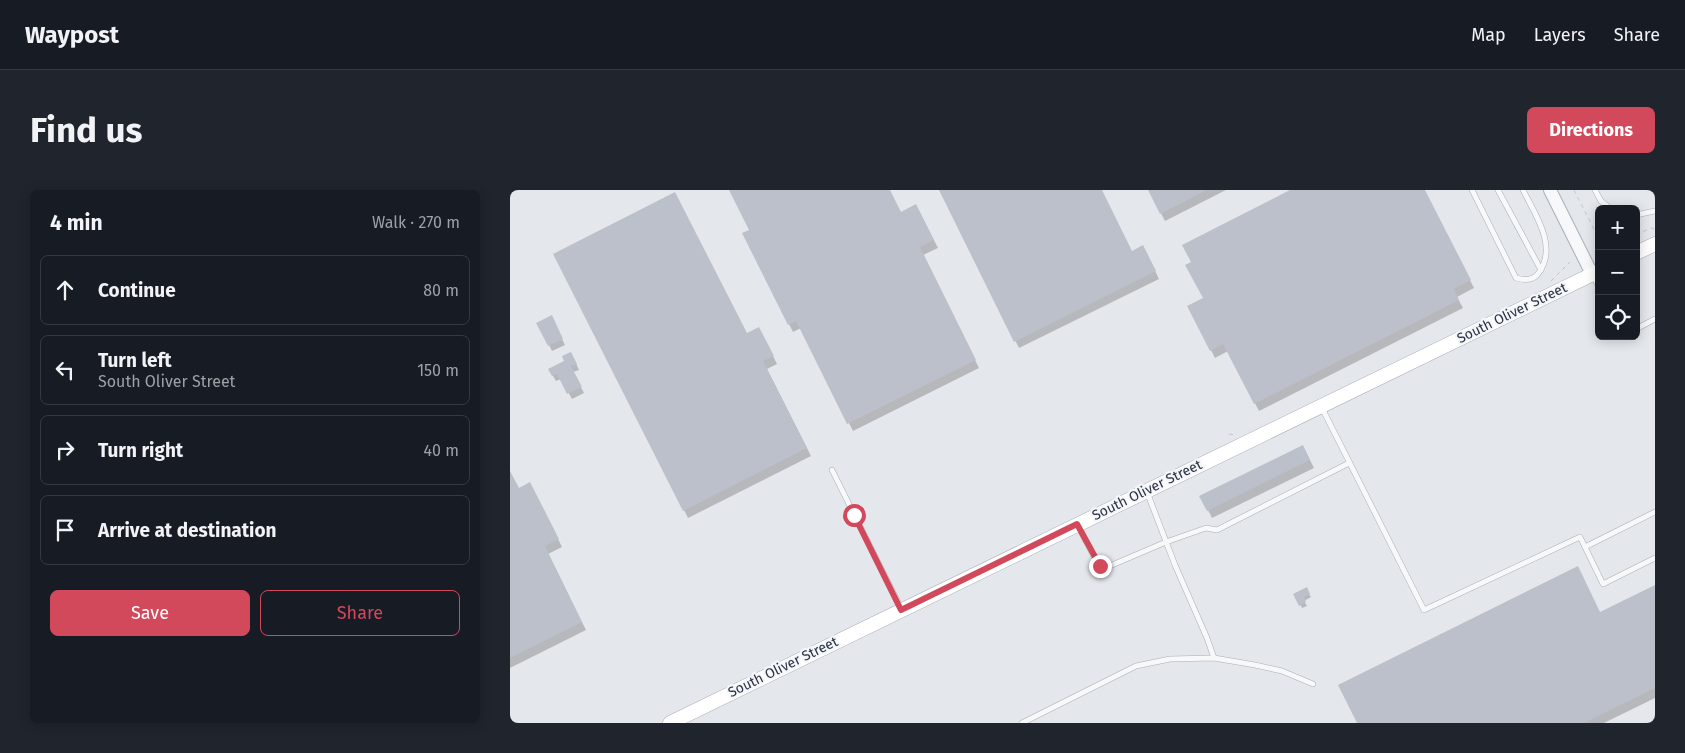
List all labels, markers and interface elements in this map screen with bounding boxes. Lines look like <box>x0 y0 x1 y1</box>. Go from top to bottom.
text: Waypost <box>25 21 119 49</box>
text: Map <box>1471 24 1506 46</box>
text: Layers <box>1534 24 1586 46</box>
text: Share <box>1614 24 1660 46</box>
button: Directions <box>1527 107 1655 153</box>
text: Find us <box>30 109 142 151</box>
map controls <box>1595 205 1640 340</box>
button: + <box>1595 205 1640 250</box>
text: 4 min <box>50 210 103 236</box>
text: Walk · 270 m <box>372 213 460 232</box>
button: − <box>1595 250 1640 295</box>
icon: ahead <box>51 276 79 304</box>
text: Continue <box>98 279 176 302</box>
street label: South Oliver Street <box>1454 279 1571 347</box>
text: 80 m <box>423 281 459 300</box>
button: locate <box>1595 295 1640 340</box>
text: Turn left <box>98 349 172 372</box>
icon: left <box>51 356 79 384</box>
text: 150 m <box>417 361 459 380</box>
text: South Oliver Street <box>98 372 235 391</box>
icon: right <box>51 436 79 464</box>
text: Turn right <box>98 439 183 462</box>
text: 40 m <box>424 441 459 460</box>
street label: South Oliver Street <box>1089 456 1206 524</box>
route start <box>843 504 866 527</box>
icon: arrive <box>51 516 79 544</box>
text: Arrive at destination <box>98 519 277 542</box>
route end <box>1089 555 1112 578</box>
button: Save <box>50 590 250 636</box>
button: Share <box>260 590 460 636</box>
street label: South Oliver Street <box>725 633 842 701</box>

